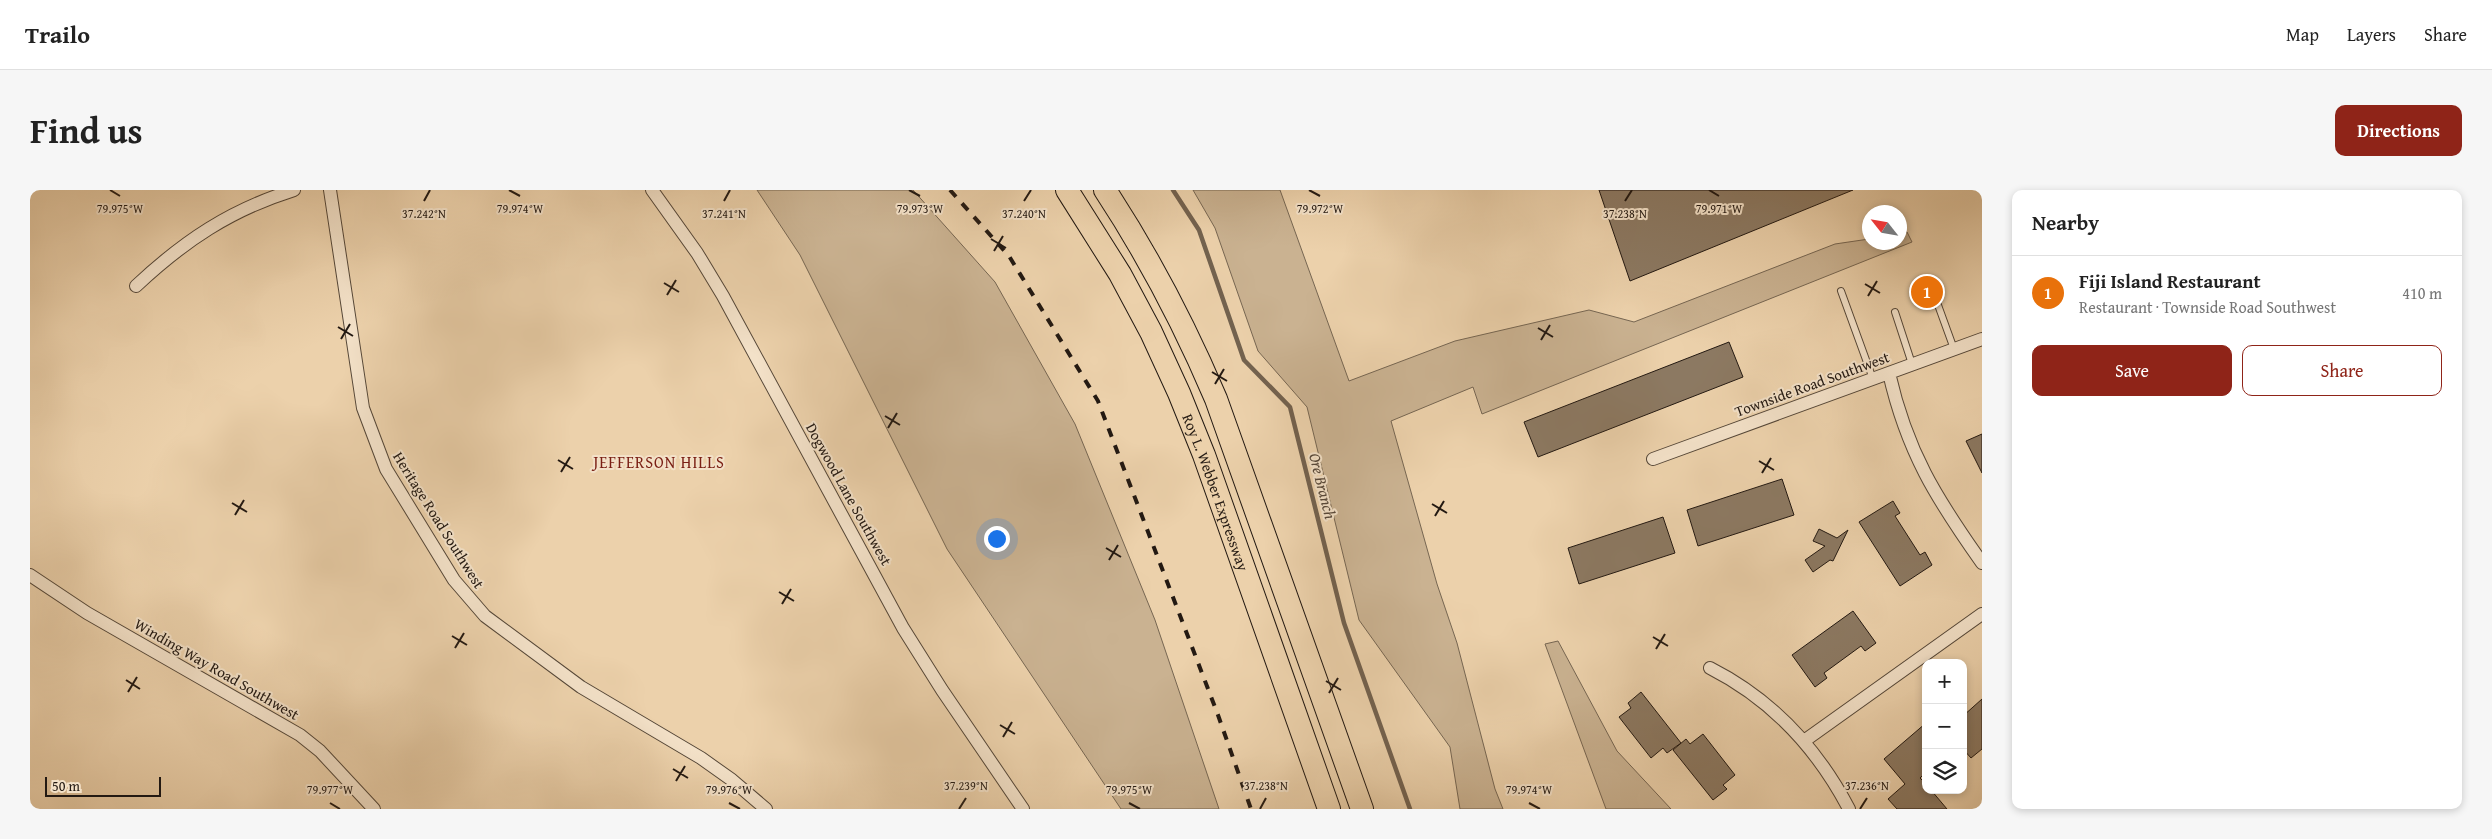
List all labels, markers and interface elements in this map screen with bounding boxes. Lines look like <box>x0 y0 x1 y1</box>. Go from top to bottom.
text: Trailo <box>25 17 90 52</box>
text: Map <box>2286 21 2319 48</box>
text: Layers <box>2347 21 2396 48</box>
text: Share <box>2424 21 2467 48</box>
text: Find us <box>30 105 143 156</box>
button: Directions <box>2335 105 2462 156</box>
text: 79.975°W <box>97 200 144 217</box>
text: 79.974°W <box>497 200 544 217</box>
text: 79.973°W <box>897 200 944 217</box>
text: 79.972°W <box>1297 200 1344 217</box>
text: 79.971°W <box>1696 200 1743 217</box>
text: 37.242°N <box>402 205 446 222</box>
text: 37.241°N <box>702 205 746 222</box>
text: 37.240°N <box>1002 205 1046 222</box>
text: 37.238°N <box>1603 205 1647 222</box>
north arrow <box>1862 205 1907 250</box>
text: Nearby <box>2032 207 2099 238</box>
text: Fiji Island Restaurant <box>2079 267 2261 295</box>
pin: 1 <box>1911 273 1943 311</box>
text: 1 <box>2044 281 2052 305</box>
text: 410 m <box>2402 281 2442 305</box>
text: Restaurant · Townside Road Southwest <box>2079 295 2336 319</box>
button: Save <box>2032 345 2232 396</box>
button: Share <box>2242 345 2442 396</box>
street label: Townside Road Southwest <box>1732 346 1893 422</box>
street label: Roy L. Webber Expressway <box>1178 410 1255 574</box>
street label: Dogwood Lane Southwest <box>801 419 897 570</box>
street label: Heritage Road Southwest <box>388 448 490 593</box>
district label: JEFFERSON HILLS <box>591 450 725 474</box>
water label: Ore Branch <box>1303 450 1343 522</box>
your location <box>984 526 1010 552</box>
street label: Winding Way Road Southwest <box>131 613 304 725</box>
map controls <box>1922 659 1967 794</box>
button: + <box>1922 659 1967 704</box>
button: − <box>1922 704 1967 749</box>
button: layers <box>1922 749 1967 794</box>
scale bar <box>45 774 161 797</box>
text: 50 m <box>52 776 80 796</box>
text: 37.239°N <box>944 777 988 794</box>
text: 37.238°N <box>1244 777 1288 794</box>
text: 37.236°N <box>1845 777 1889 794</box>
text: 79.977°W <box>307 781 354 798</box>
text: 79.976°W <box>706 781 753 798</box>
text: 79.975°W <box>1106 781 1153 798</box>
text: 79.974°W <box>1506 781 1553 798</box>

